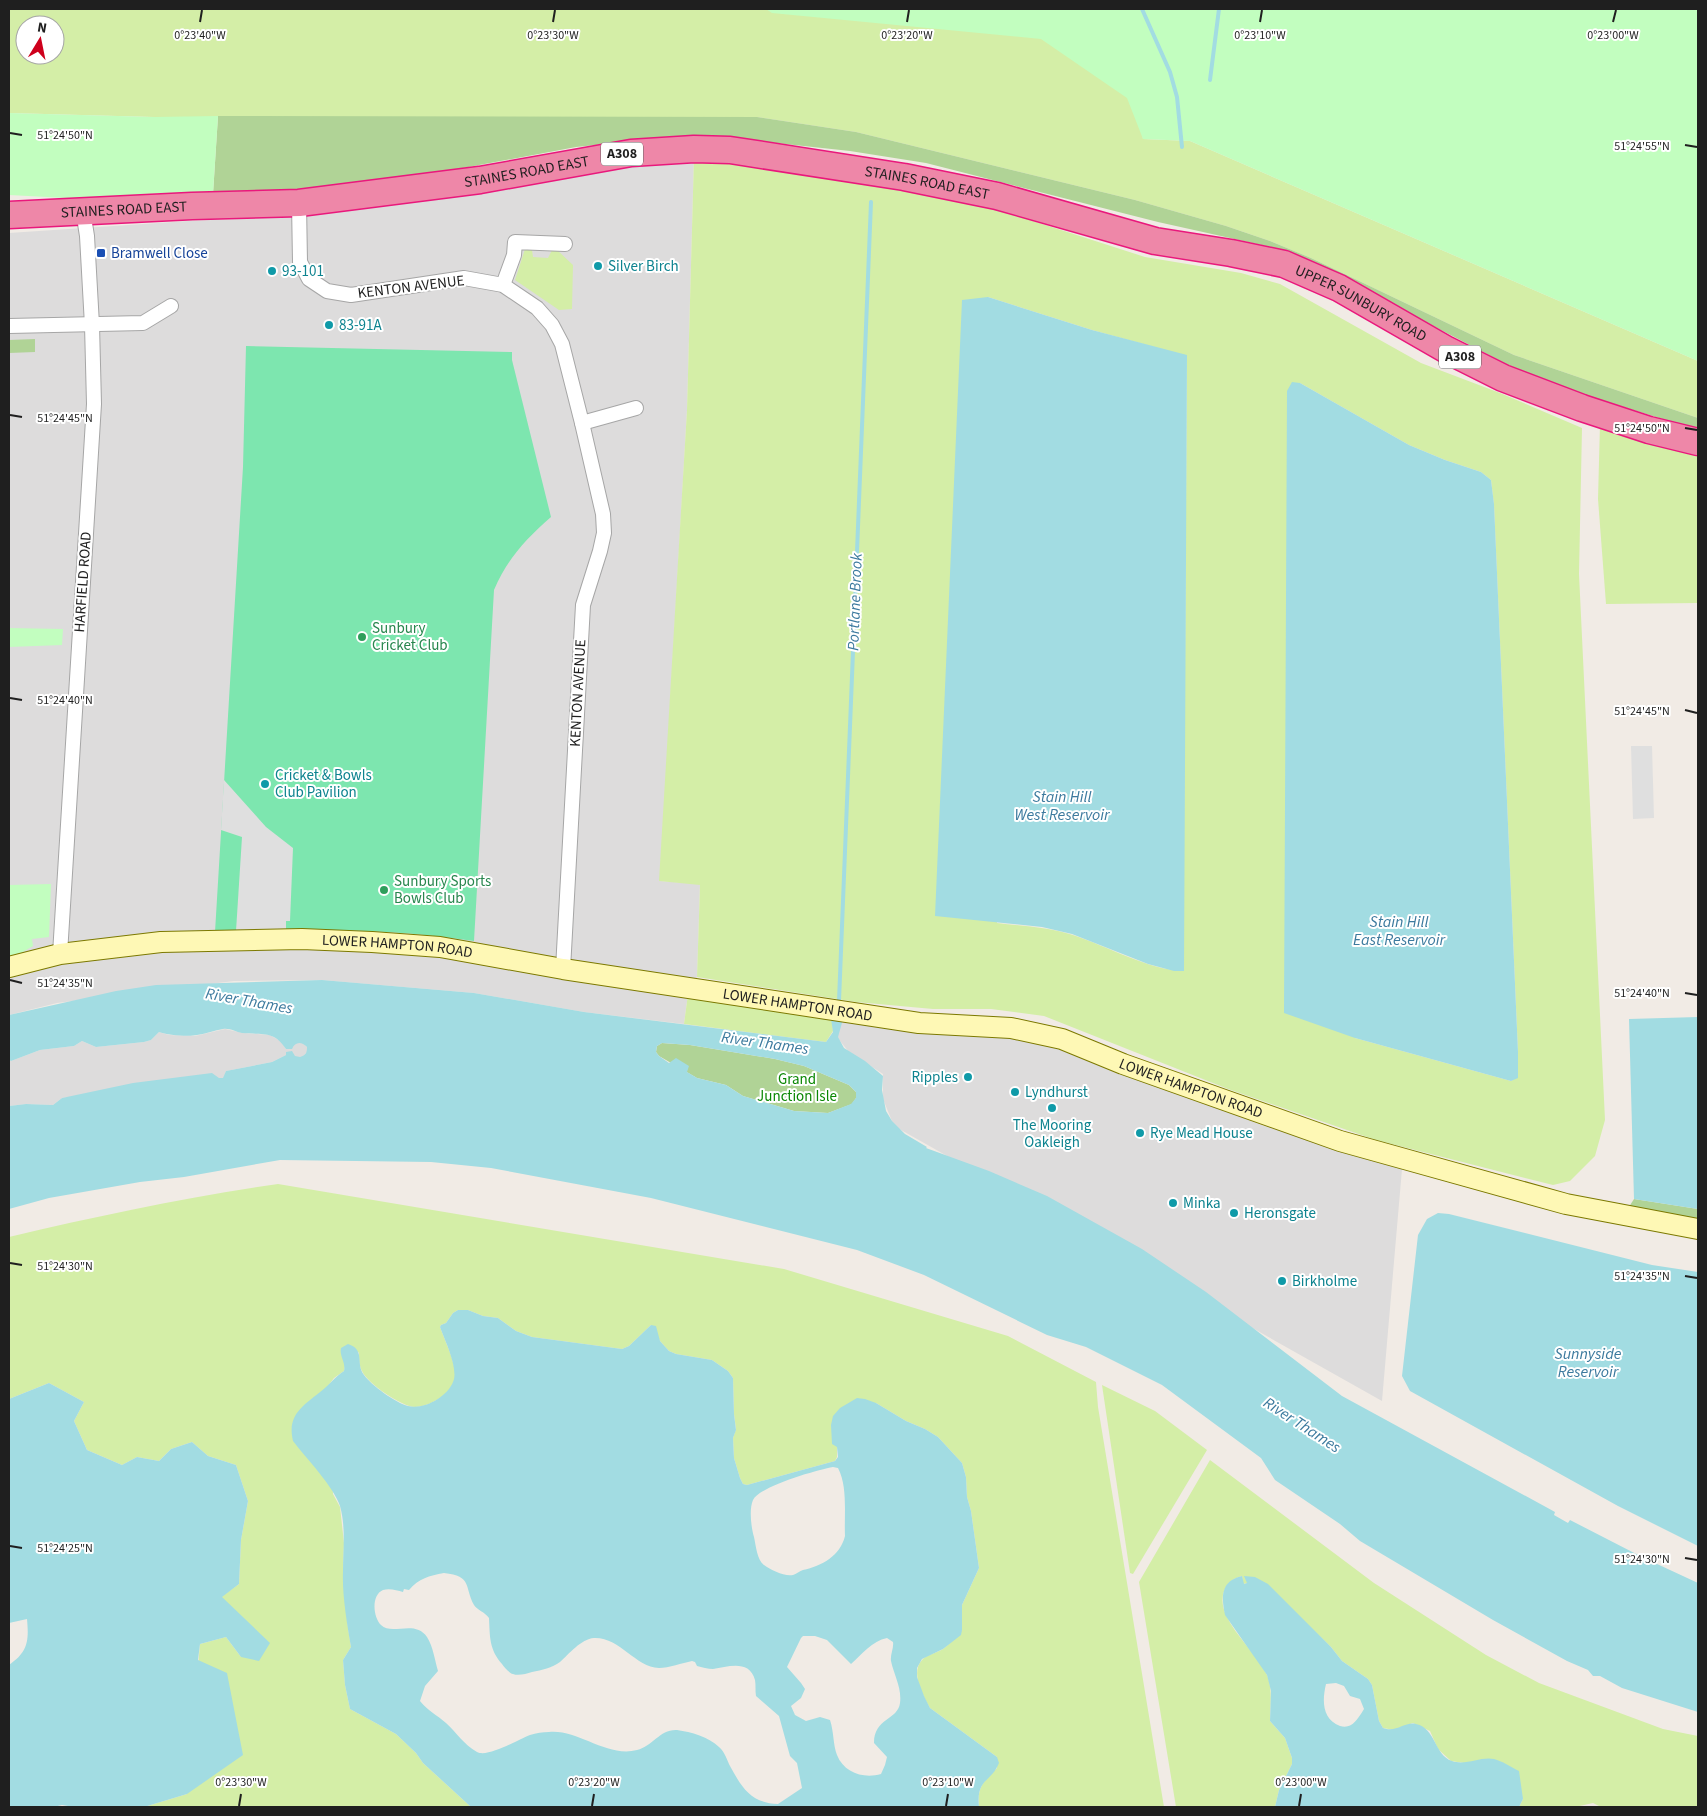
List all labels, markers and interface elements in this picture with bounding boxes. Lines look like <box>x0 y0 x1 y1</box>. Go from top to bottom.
north arrow <box>15 15 65 65</box>
text: N <box>36 18 48 39</box>
text: 0°23'40"W <box>174 27 226 44</box>
text: 0°23'30"W <box>527 27 579 44</box>
text: 0°23'20"W <box>881 27 933 44</box>
text: 0°23'10"W <box>1234 27 1286 44</box>
text: 0°23'00"W <box>1587 27 1639 44</box>
text: 51°24'50"N <box>37 127 93 144</box>
text: 51°24'55"N <box>1614 138 1670 155</box>
road number: A308 <box>601 142 643 166</box>
street label: STAINES ROAD EAST <box>463 150 591 192</box>
street label: STAINES ROAD EAST <box>863 161 991 205</box>
street label: STAINES ROAD EAST <box>60 196 188 223</box>
place label: Bramwell Close <box>111 243 208 264</box>
marker: Bramwell Close <box>95 247 107 259</box>
place label: Silver Birch <box>608 256 679 277</box>
marker: Silver Birch <box>592 260 604 272</box>
street label: UPPER SUNBURY ROAD <box>1292 260 1431 347</box>
place label: 93-101 <box>282 261 324 282</box>
marker: 93-101 <box>266 265 278 277</box>
street label: KENTON AVENUE <box>356 270 466 304</box>
place label: 83-91A <box>339 315 382 336</box>
marker: 83-91A <box>323 319 335 331</box>
road number: A308 <box>1439 346 1481 368</box>
text: 51°24'45"N <box>37 410 93 427</box>
text: 51°24'50"N <box>1614 420 1670 437</box>
street label: HARFIELD ROAD <box>69 531 97 633</box>
water label: Portlane Brook <box>842 552 868 651</box>
place label: Sunbury Cricket Club <box>372 618 448 656</box>
marker: Sunbury Cricket Club <box>356 631 368 643</box>
street label: KENTON AVENUE <box>565 639 591 747</box>
text: 51°24'40"N <box>37 692 93 709</box>
text: 51°24'45"N <box>1614 703 1670 720</box>
place label: Cricket & Bowls Club Pavilion <box>275 765 372 803</box>
marker: Cricket & Bowls Club Pavilion <box>259 778 271 790</box>
water label: Stain Hill West Reservoir <box>1014 786 1111 826</box>
place label: Sunbury Sports Bowls Club <box>394 871 491 909</box>
marker: Sunbury Sports Bowls Club <box>378 884 390 896</box>
water label: Stain Hill East Reservoir <box>1353 911 1447 951</box>
street label: LOWER HAMPTON ROAD <box>322 929 474 963</box>
text: 51°24'35"N <box>37 975 93 992</box>
water label: River Thames <box>204 983 295 1020</box>
street label: LOWER HAMPTON ROAD <box>721 983 874 1026</box>
text: 51°24'40"N <box>1614 985 1670 1002</box>
water label: River Thames <box>720 1026 811 1060</box>
street label: LOWER HAMPTON ROAD <box>1116 1053 1266 1123</box>
place label: Ripples <box>912 1067 958 1088</box>
park label: Grand Junction Isle <box>757 1069 837 1107</box>
marker: Ripples <box>962 1071 974 1083</box>
place label: Lyndhurst <box>1025 1082 1088 1103</box>
marker: Lyndhurst <box>1009 1086 1021 1098</box>
marker: The Mooring Oakleigh <box>1046 1102 1058 1114</box>
place label: The Mooring Oakleigh <box>1013 1115 1092 1153</box>
place label: Rye Mead House <box>1150 1123 1253 1144</box>
marker: Rye Mead House <box>1134 1127 1146 1139</box>
place label: Minka <box>1183 1193 1221 1214</box>
marker: Minka <box>1167 1197 1179 1209</box>
place label: Heronsgate <box>1244 1203 1316 1224</box>
marker: Heronsgate <box>1228 1207 1240 1219</box>
text: 51°24'30"N <box>37 1258 93 1275</box>
text: 51°24'35"N <box>1614 1268 1670 1285</box>
place label: Birkholme <box>1292 1271 1357 1292</box>
marker: Birkholme <box>1276 1275 1288 1287</box>
water label: Sunnyside Reservoir <box>1555 1343 1622 1383</box>
water label: River Thames <box>1259 1392 1345 1459</box>
text: 51°24'25"N <box>37 1540 93 1557</box>
text: 51°24'30"N <box>1614 1551 1670 1568</box>
text: 0°23'30"W <box>215 1774 267 1791</box>
text: 0°23'20"W <box>568 1774 620 1791</box>
text: 0°23'10"W <box>922 1774 974 1791</box>
text: 0°23'00"W <box>1275 1774 1327 1791</box>

